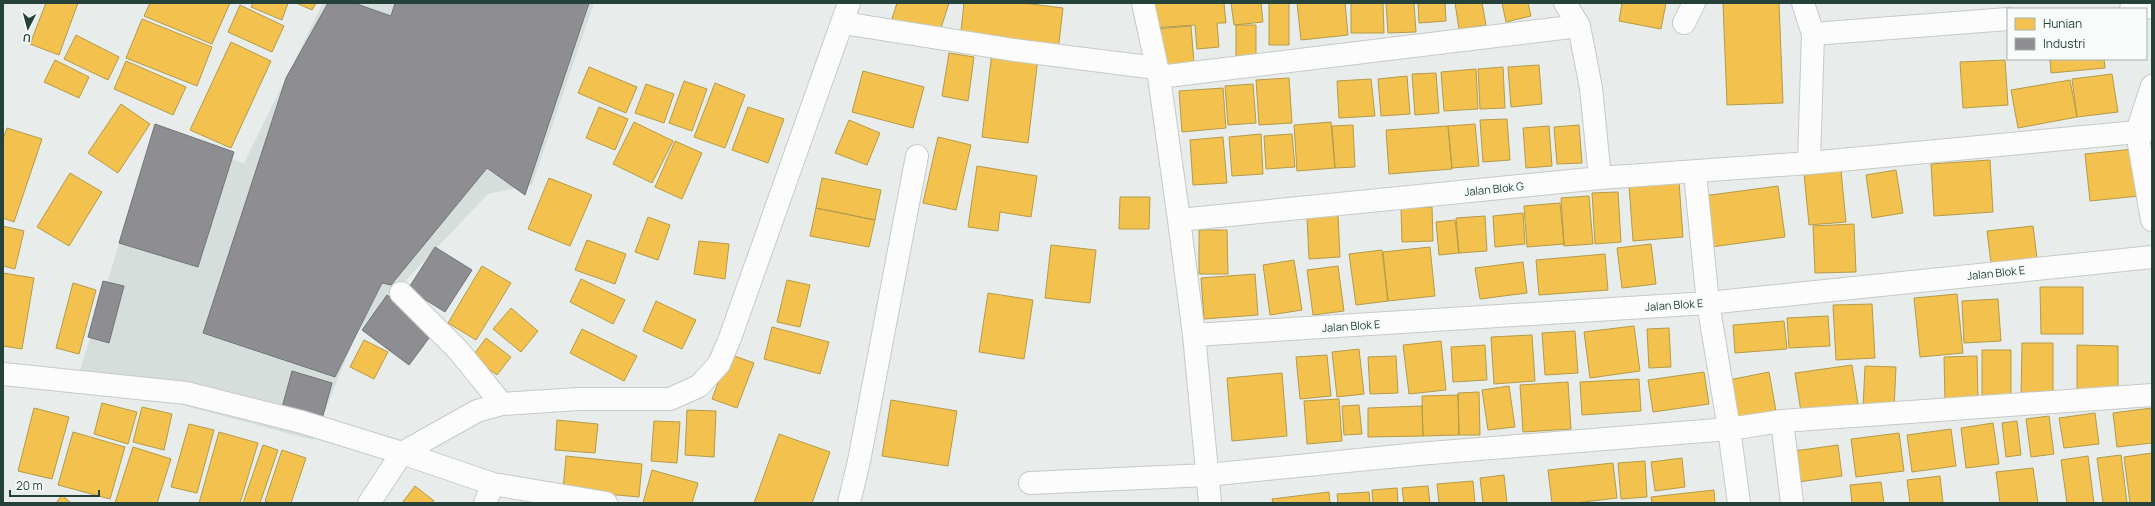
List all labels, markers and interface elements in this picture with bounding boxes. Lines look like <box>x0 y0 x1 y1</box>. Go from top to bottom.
north arrow <box>8 8 48 48</box>
legend <box>2007 8 2147 60</box>
text: Hunian <box>2043 15 2082 32</box>
text: U <box>22 31 32 46</box>
text: Industri <box>2043 35 2085 52</box>
street label: Jalan Blok G <box>1463 178 1525 199</box>
street label: Jalan Blok E <box>1966 262 2026 283</box>
street label: Jalan Blok E <box>1644 295 1704 314</box>
street label: Jalan Blok E <box>1321 316 1381 335</box>
scale bar <box>10 472 99 498</box>
text: 20 m <box>16 477 43 494</box>

